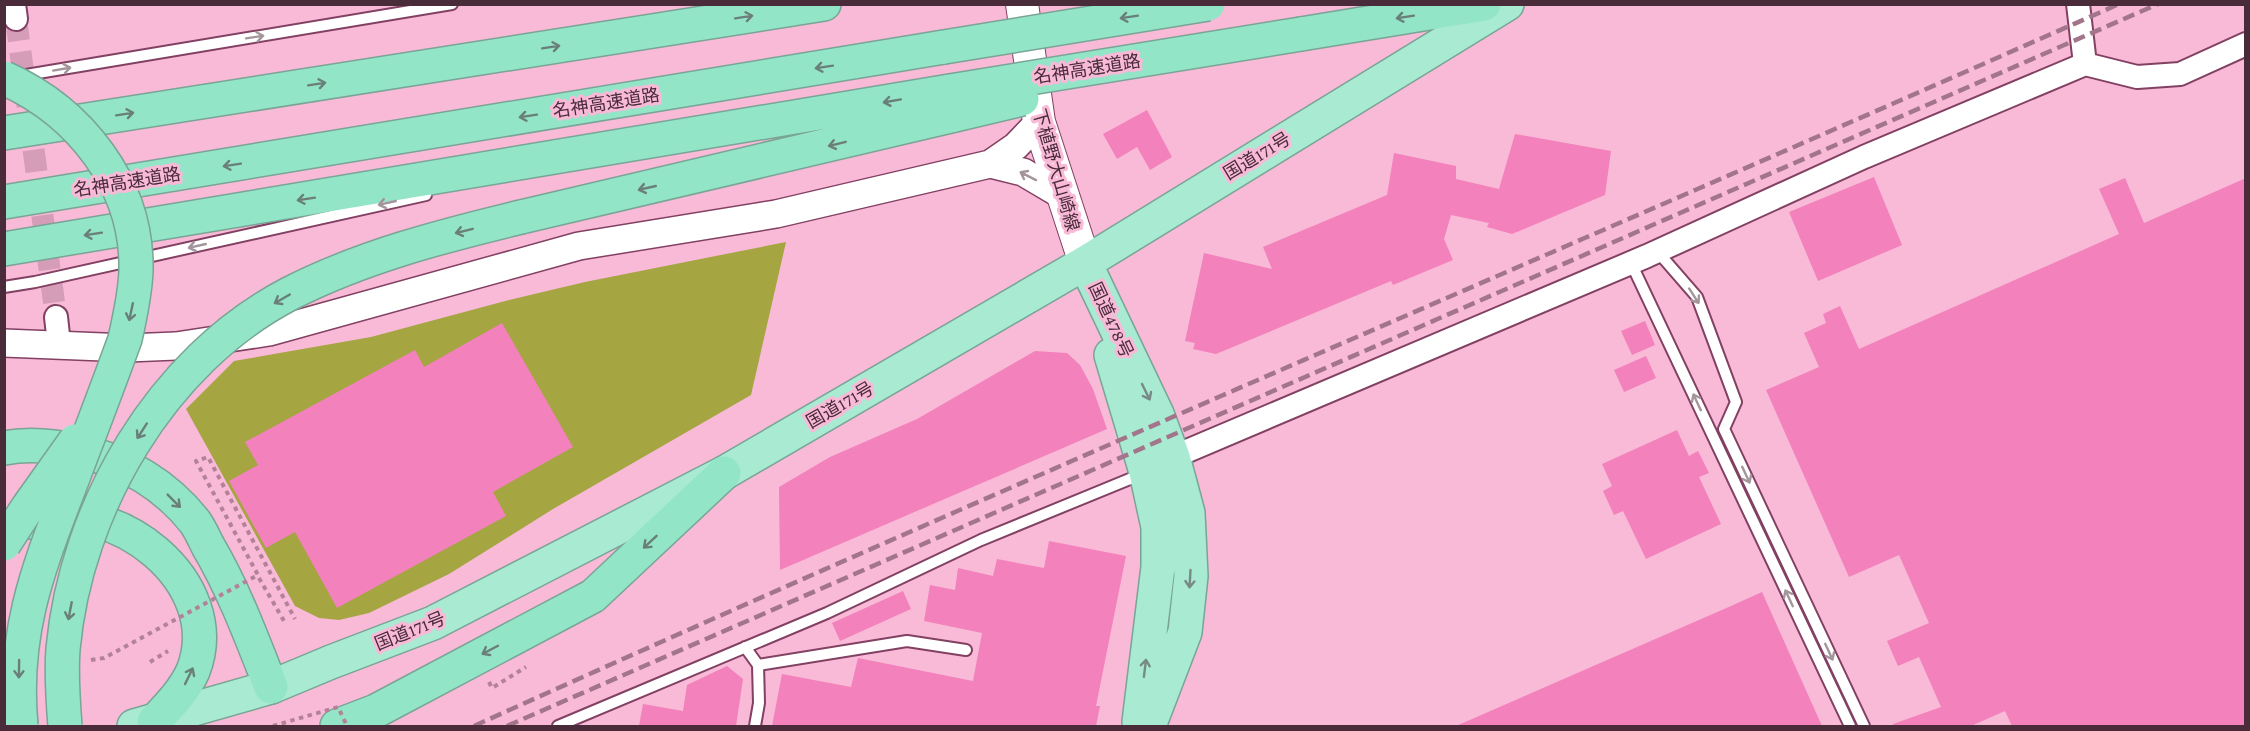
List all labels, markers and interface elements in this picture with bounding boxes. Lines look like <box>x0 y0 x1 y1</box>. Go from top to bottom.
one-way arrow <box>734 11 753 22</box>
one-way arrow <box>1120 12 1140 23</box>
one-way arrow <box>1396 12 1416 23</box>
one-way arrow <box>244 31 264 42</box>
one-way arrow <box>541 42 561 53</box>
street label: 名神高速道路 <box>1032 51 1142 87</box>
one-way arrow <box>815 61 835 72</box>
one-way arrow <box>52 63 72 74</box>
one-way arrow <box>307 78 327 89</box>
street label: 名神高速道路 <box>551 85 661 121</box>
one-way arrow <box>883 95 903 106</box>
street label: 下植野大山崎線 <box>1029 107 1083 233</box>
one-way arrow <box>114 108 134 119</box>
one-way arrow <box>519 110 539 121</box>
street label: 国道171号 <box>1220 128 1294 184</box>
one-way arrow <box>828 138 847 150</box>
one-way arrow <box>223 159 243 170</box>
street label: 名神高速道路 <box>72 164 182 200</box>
one-way arrow <box>1019 169 1037 181</box>
one-way arrow <box>638 182 657 194</box>
one-way arrow <box>297 193 317 204</box>
one-way arrow <box>378 198 397 210</box>
one-way arrow <box>455 225 474 237</box>
one-way arrow <box>84 229 104 240</box>
one-way arrow <box>187 241 207 252</box>
street label: 国道478号 <box>1085 279 1137 361</box>
one-way arrow <box>1688 288 1700 304</box>
one-way arrow <box>274 293 291 305</box>
one-way arrow <box>124 303 136 322</box>
street label: 国道171号 <box>803 378 877 432</box>
one-way arrow <box>1140 382 1152 400</box>
one-way arrow <box>1690 394 1702 412</box>
one-way arrow <box>136 422 148 439</box>
one-way arrow <box>1740 466 1752 484</box>
one-way arrow <box>167 494 182 509</box>
one-way arrow <box>643 535 658 549</box>
one-way arrow <box>1185 569 1196 589</box>
one-way arrow <box>1782 589 1794 607</box>
one-way arrow <box>64 600 75 620</box>
street label: 国道171号 <box>372 608 448 654</box>
one-way arrow <box>1823 642 1835 660</box>
one-way arrow <box>482 644 499 656</box>
one-way arrow <box>13 658 25 678</box>
one-way arrow <box>1140 659 1151 679</box>
one-way arrow <box>184 667 196 685</box>

